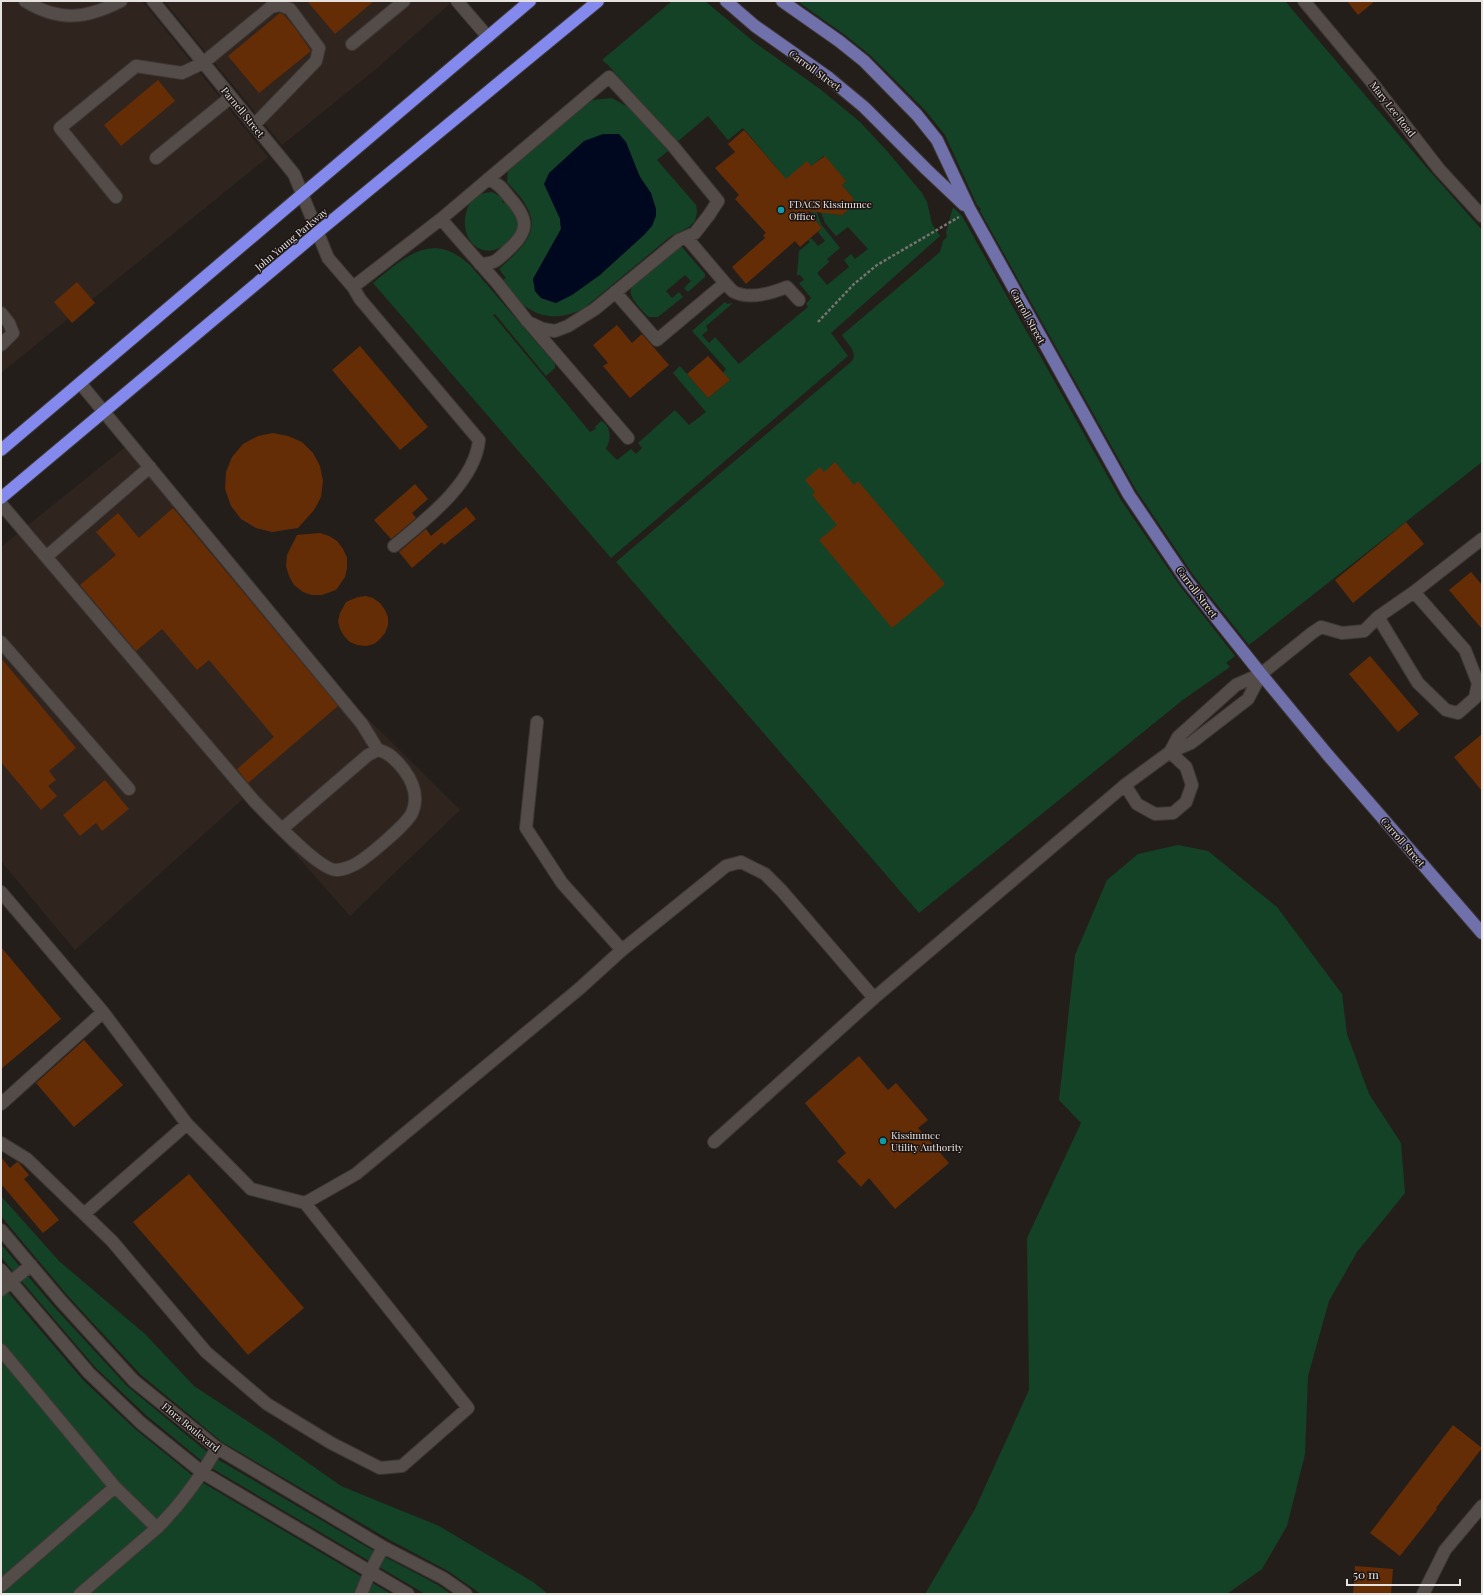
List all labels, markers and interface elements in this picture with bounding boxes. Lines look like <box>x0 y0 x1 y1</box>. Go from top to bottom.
street label: Carroll Street <box>786 46 844 94</box>
street label: Mary Lee Road <box>1367 78 1419 140</box>
street label: Parnell Street <box>218 84 268 141</box>
place label: FDACS Kissimmee Office <box>789 197 872 223</box>
street label: John Young Parkway <box>251 204 330 274</box>
marker: FDACS Kissimmee Office <box>776 205 786 215</box>
street label: Carroll Street <box>1007 286 1049 346</box>
street label: Carroll Street <box>1173 563 1221 621</box>
street label: Carroll Street <box>1378 814 1429 870</box>
place label: Kissimmee Utility Authority <box>891 1128 963 1154</box>
marker: Kissimmee Utility Authority <box>878 1136 888 1146</box>
street label: Flora Boulevard <box>159 1399 223 1455</box>
scale bar <box>1347 1561 1460 1587</box>
text: 50 m <box>1353 1566 1379 1582</box>

